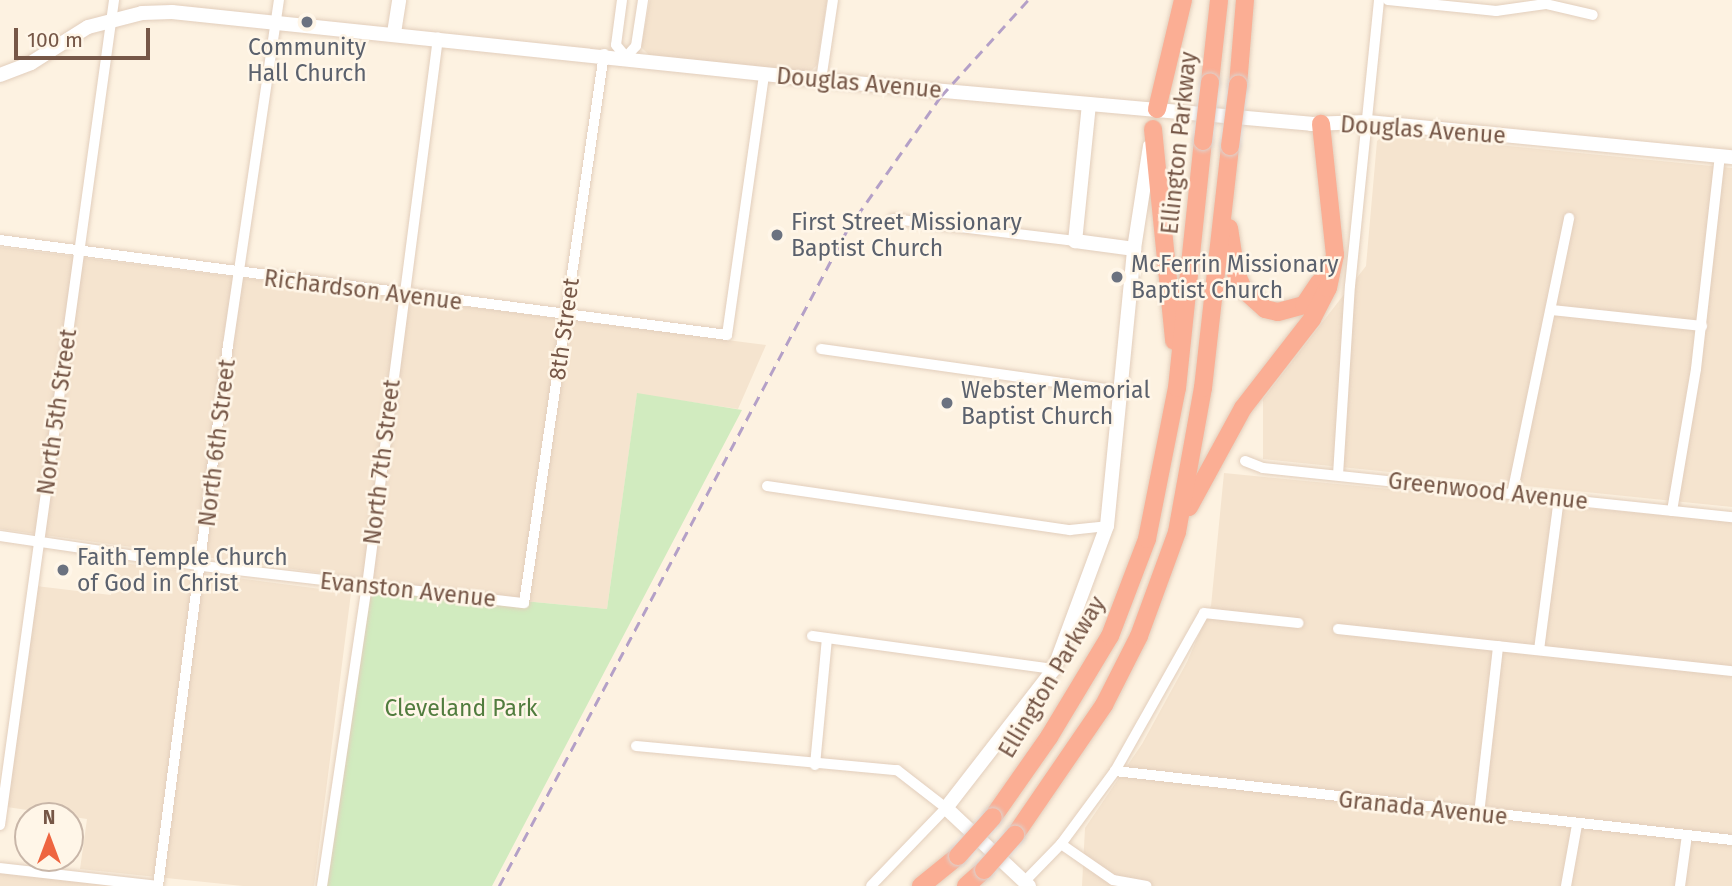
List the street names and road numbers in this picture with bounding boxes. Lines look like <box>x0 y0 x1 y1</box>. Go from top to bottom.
street label: Ellington Parkway <box>1156 50 1202 236</box>
street label: Douglas Avenue <box>775 62 943 104</box>
street label: Douglas Avenue <box>1339 110 1507 150</box>
street label: Richardson Avenue <box>262 264 464 316</box>
street label: 8th Street <box>543 276 585 382</box>
street label: North 5th Street <box>32 327 82 497</box>
street label: North 6th Street <box>193 358 241 528</box>
street label: North 7th Street <box>358 378 406 546</box>
street label: Greenwood Avenue <box>1387 467 1589 515</box>
street label: Evanston Avenue <box>319 567 497 613</box>
street label: Ellington Parkway <box>993 591 1111 763</box>
street label: Granada Avenue <box>1337 785 1509 831</box>

